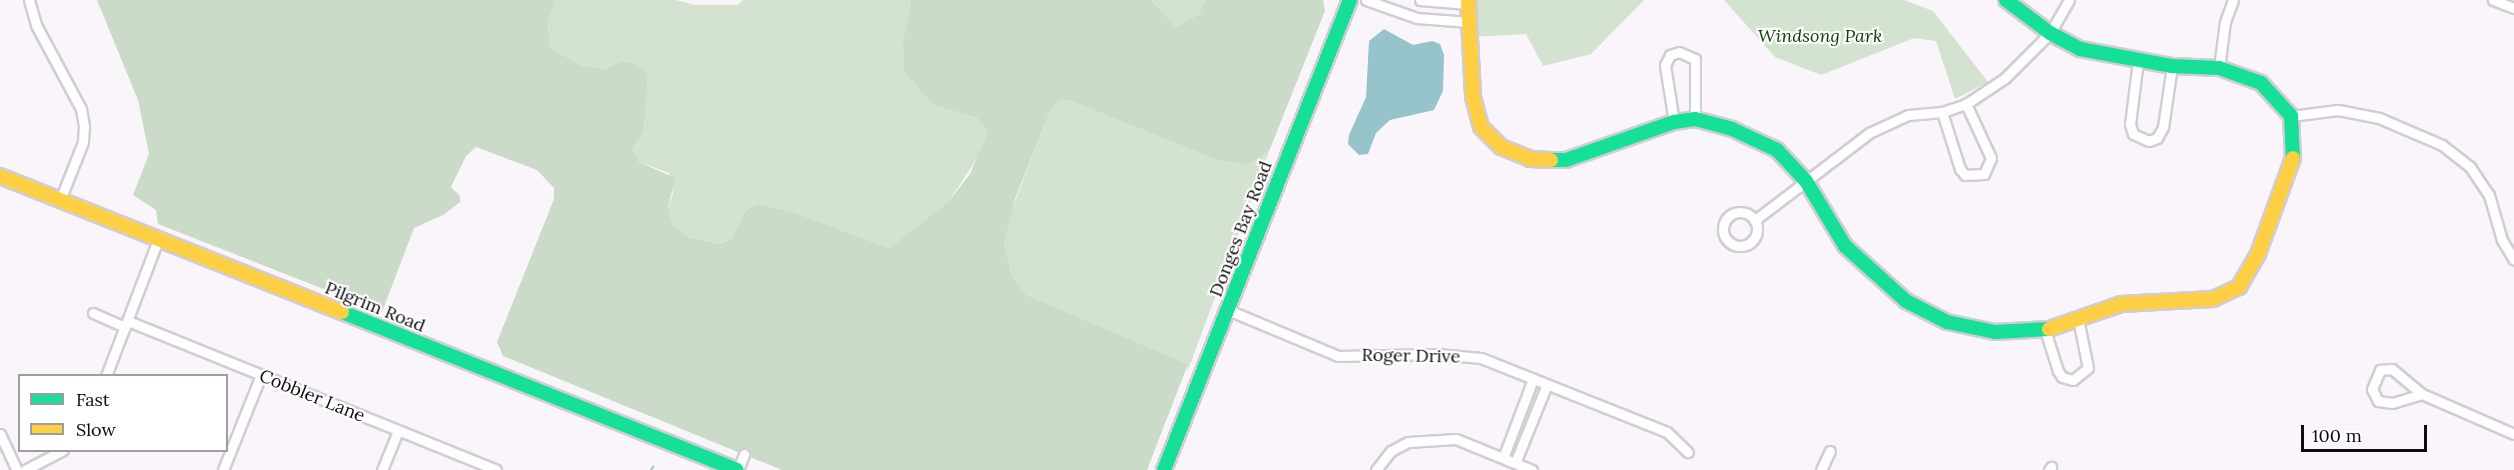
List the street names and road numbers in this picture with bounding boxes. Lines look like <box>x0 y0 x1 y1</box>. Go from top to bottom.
street label: Donges Bay Road <box>1205 158 1277 300</box>
street label: Pilgrim Road <box>322 277 428 337</box>
street label: Roger Drive <box>1361 344 1461 368</box>
street label: Cobbler Lane <box>256 365 368 427</box>

